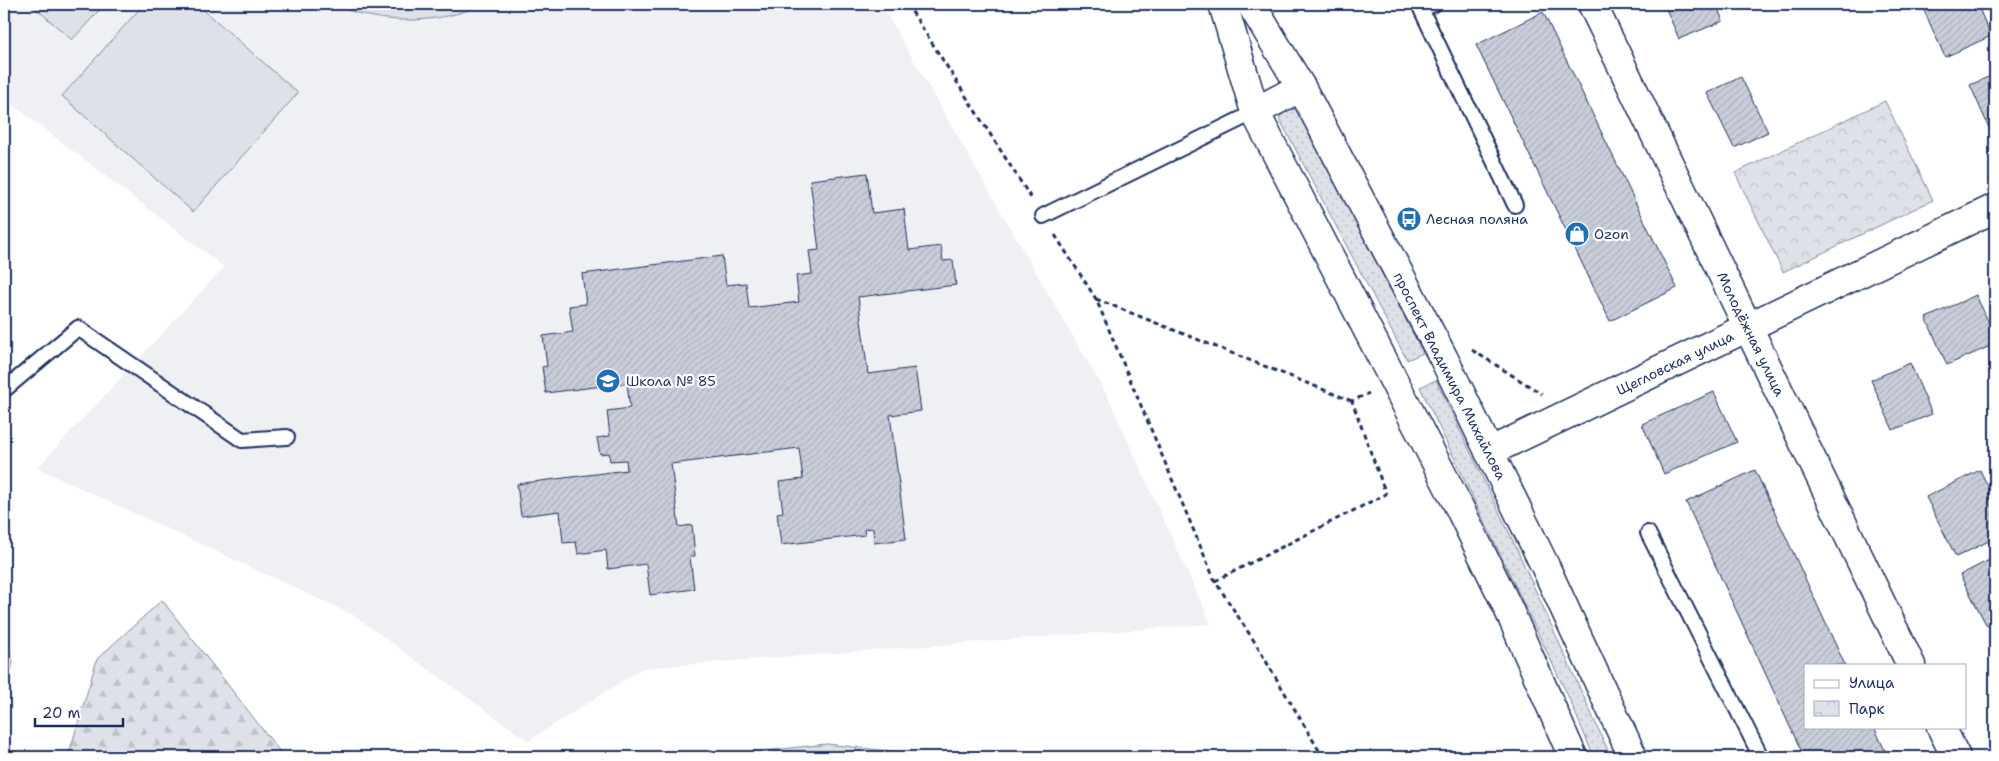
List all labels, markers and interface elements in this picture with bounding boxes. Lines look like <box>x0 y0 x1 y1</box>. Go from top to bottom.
bus stop icon: Лесная поляна <box>1396 206 1422 232</box>
place label: Лесная поляна <box>1426 210 1528 228</box>
shop icon: Ozon <box>1564 221 1590 247</box>
place label: Ozon <box>1594 225 1629 243</box>
street label: проспект Владимира Михайлова <box>1390 269 1510 483</box>
street label: Молодёжная улица <box>1713 269 1789 399</box>
street label: Щегловская улица <box>1613 327 1737 399</box>
school or university icon: Школа № 85 <box>595 368 621 394</box>
place label: Школа № 85 <box>626 372 716 390</box>
legend <box>1804 664 1966 728</box>
text: Улица <box>1849 673 1895 693</box>
scale bar <box>35 696 122 728</box>
text: Парк <box>1849 699 1885 719</box>
text: 20 m <box>42 703 81 723</box>

